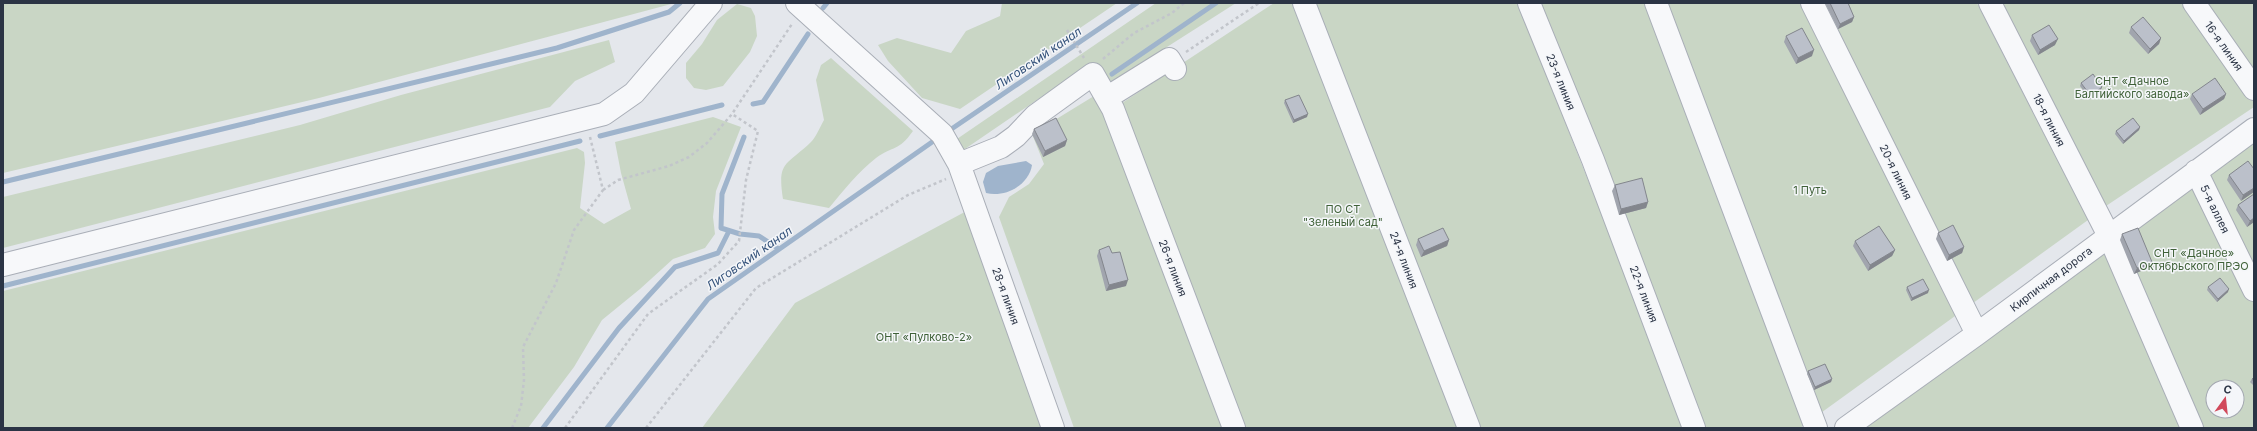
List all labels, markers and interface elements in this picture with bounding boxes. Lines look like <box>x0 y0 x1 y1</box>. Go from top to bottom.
street label: 16-я линия <box>2202 18 2246 74</box>
water label: Лиговский канал <box>992 23 1084 93</box>
street label: 23-я линия <box>1543 52 1579 112</box>
park label: СНТ «Дачное Балтийского завода» <box>2075 74 2189 101</box>
street label: 18-я линия <box>2030 91 2068 149</box>
street label: 20-я линия <box>1877 142 1915 202</box>
street label: 5-я аллея <box>2197 182 2233 236</box>
park label: 1 Путь <box>1793 183 1827 197</box>
park label: ПО СТ "Зеленый сад" <box>1303 202 1383 229</box>
water label: Лиговский канал <box>703 223 795 293</box>
street label: 24-я линия <box>1387 230 1421 290</box>
street label: 26-я линия <box>1156 238 1190 298</box>
street label: Кирпичная дорога <box>2007 243 2095 315</box>
park label: СНТ «Дачное» Октябрьского ПРЭО <box>2139 246 2249 273</box>
street label: 22-я линия <box>1627 264 1661 324</box>
street label: 28-я линия <box>989 266 1023 326</box>
park label: ОНТ «Пулково-2» <box>876 330 972 344</box>
north arrow <box>2205 379 2245 419</box>
text: С <box>2222 382 2233 397</box>

